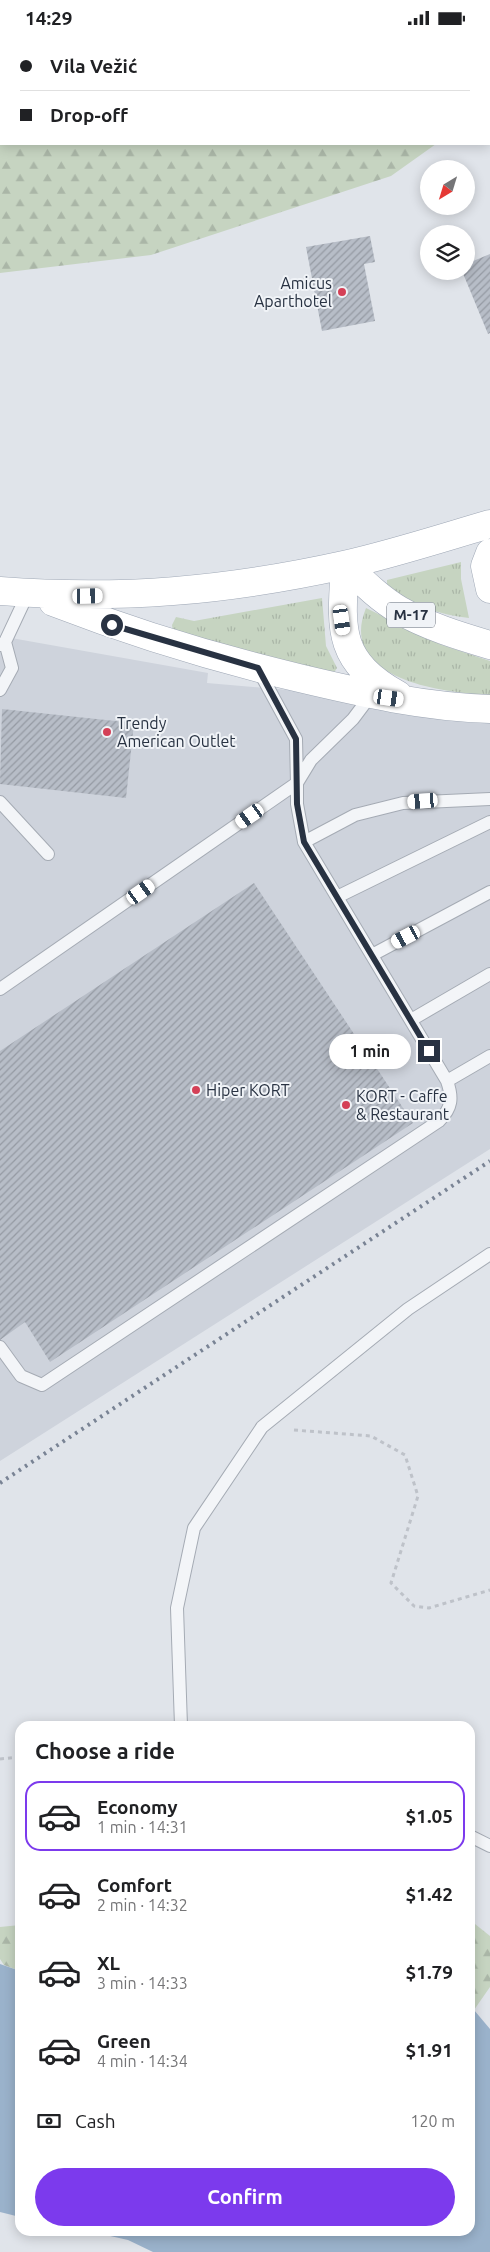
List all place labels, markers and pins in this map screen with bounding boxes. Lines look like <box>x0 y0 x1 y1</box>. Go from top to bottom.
place label: Amicus Aparthotel <box>254 274 332 310</box>
marker: Amicus Aparthotel <box>336 286 348 298</box>
place label: Trendy American Outlet <box>117 714 236 750</box>
marker: Trendy American Outlet <box>101 726 113 738</box>
place label: Hiper KORT <box>206 1081 290 1099</box>
marker: Hiper KORT <box>190 1084 202 1096</box>
place label: KORT - Caffe & Restaurant <box>356 1087 450 1123</box>
marker: KORT - Caffe & Restaurant <box>340 1099 352 1111</box>

